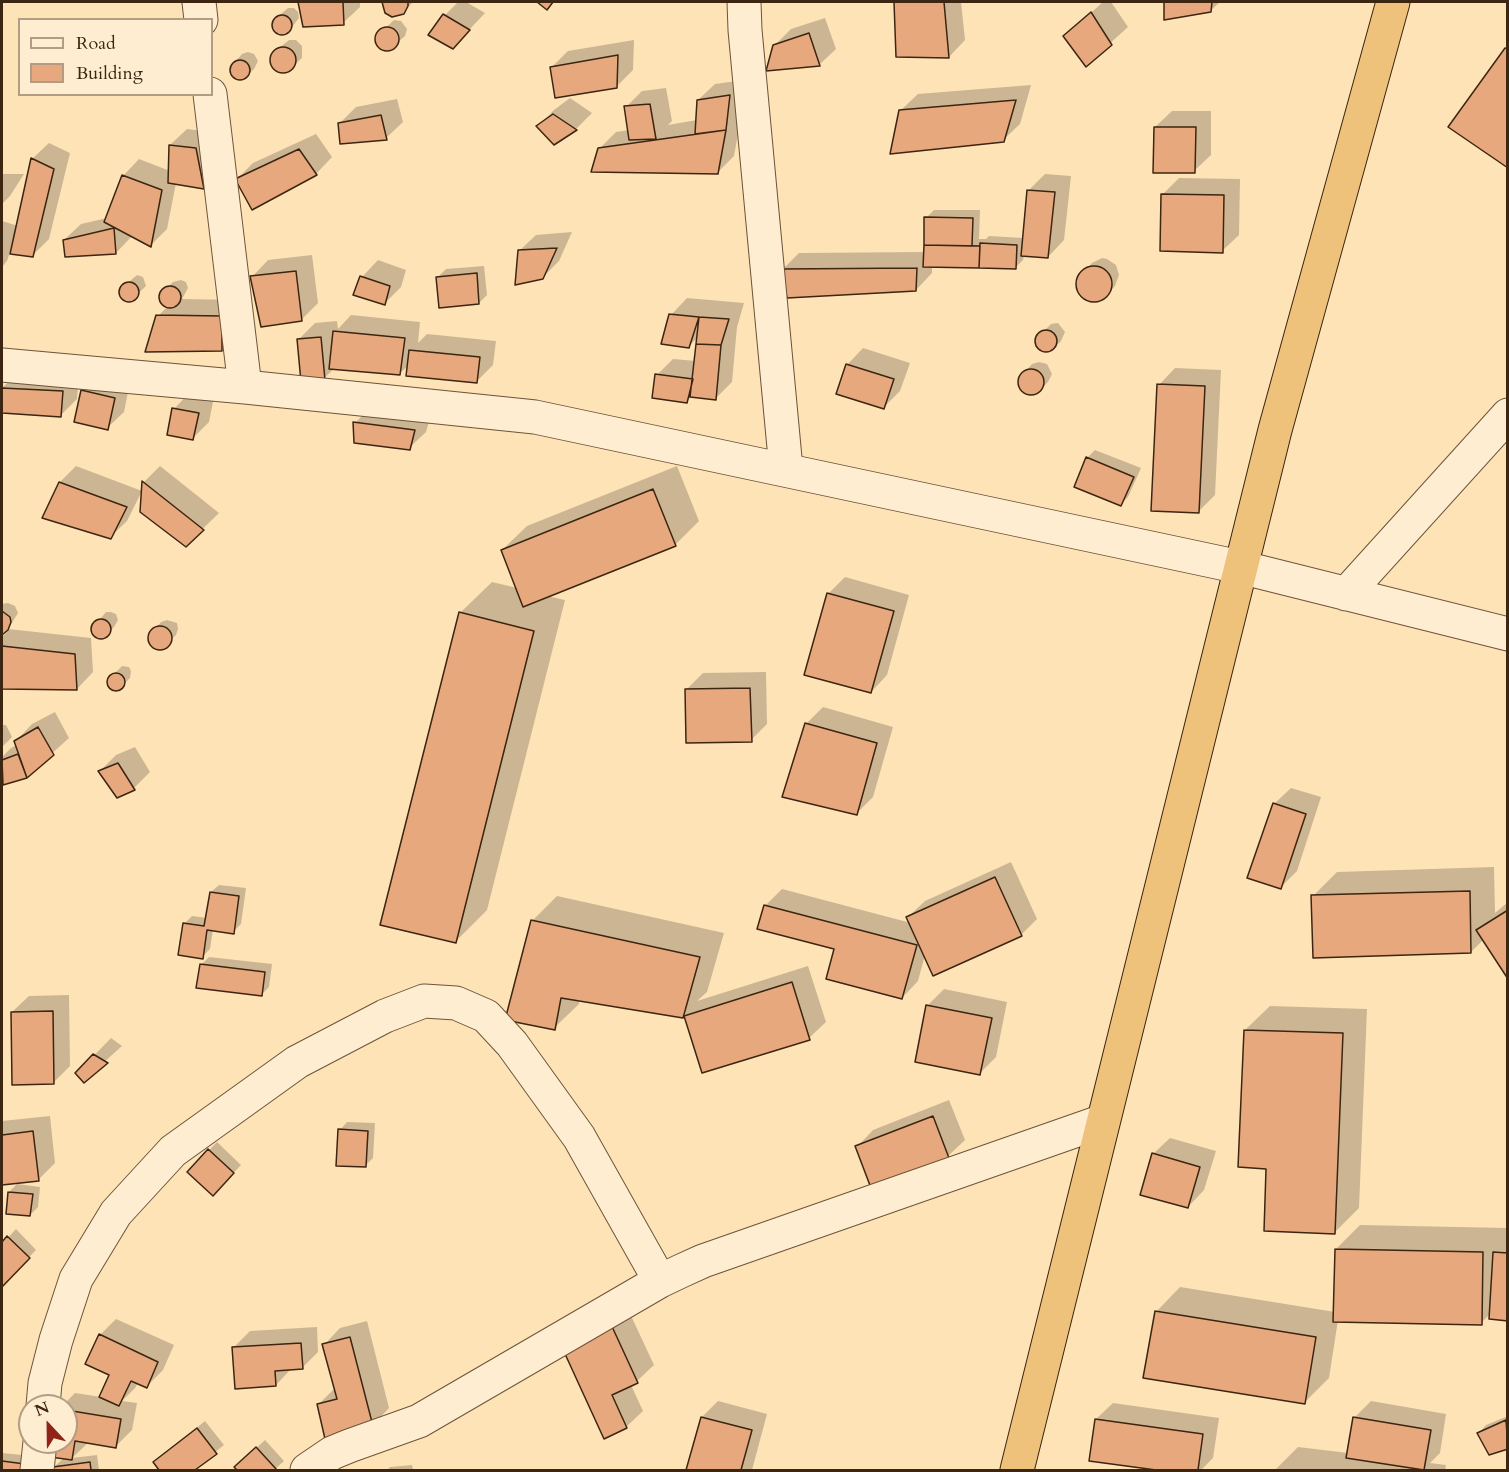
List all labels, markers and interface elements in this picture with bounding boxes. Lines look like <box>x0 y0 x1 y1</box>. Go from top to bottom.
legend <box>18 18 213 96</box>
text: Road <box>76 31 116 56</box>
text: Building <box>76 61 143 86</box>
north arrow <box>18 1394 78 1454</box>
text: N <box>31 1396 53 1422</box>

